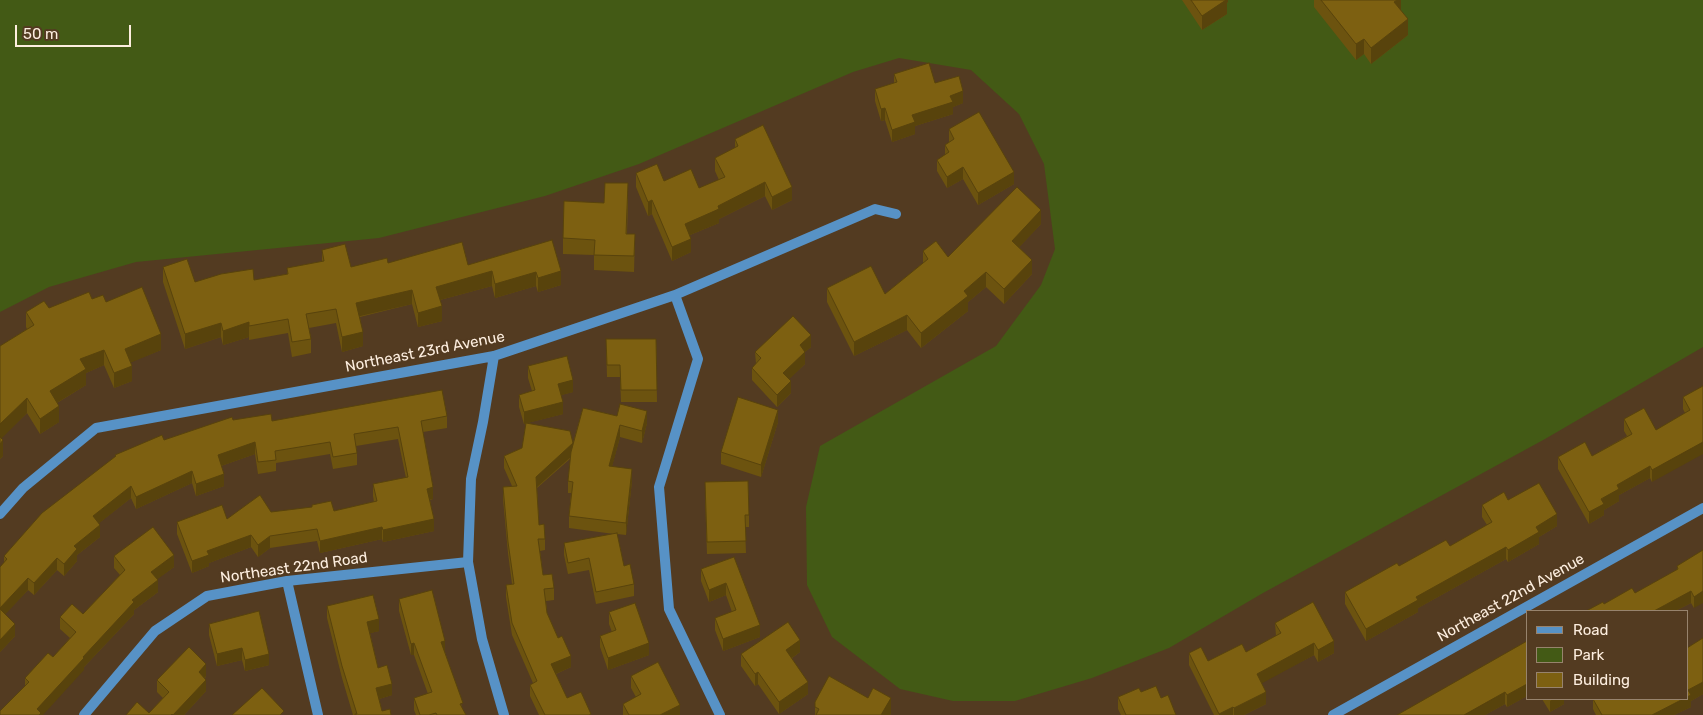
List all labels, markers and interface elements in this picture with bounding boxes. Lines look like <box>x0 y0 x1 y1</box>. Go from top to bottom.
scale bar <box>18 15 134 47</box>
text: 50 m <box>23 25 58 43</box>
street label: Northeast 23rd Avenue <box>344 328 506 376</box>
street label: Northeast 22nd Road <box>219 549 369 587</box>
street label: Northeast 22nd Avenue <box>1434 550 1588 646</box>
legend <box>1526 610 1688 700</box>
text: Road <box>1573 621 1609 639</box>
text: Park <box>1573 646 1604 664</box>
text: Building <box>1573 671 1630 689</box>

